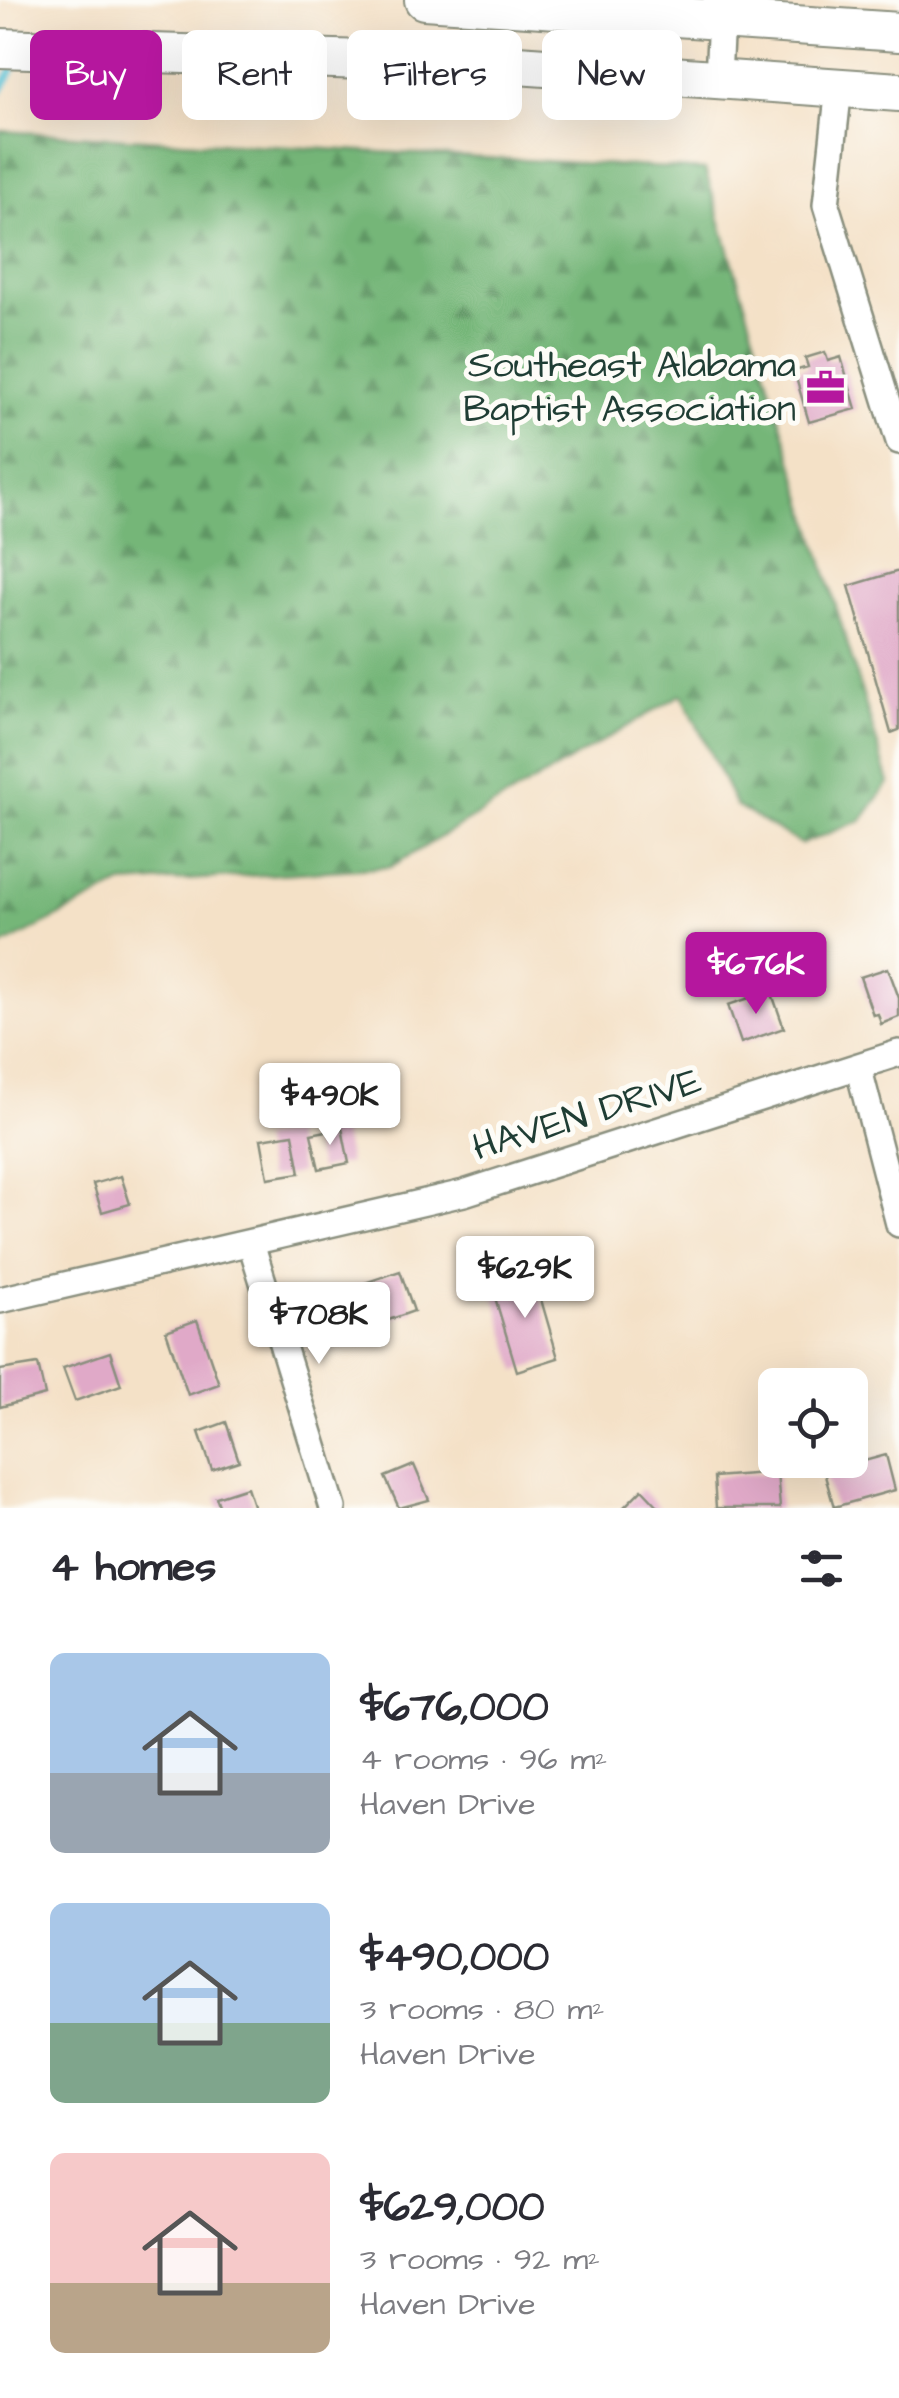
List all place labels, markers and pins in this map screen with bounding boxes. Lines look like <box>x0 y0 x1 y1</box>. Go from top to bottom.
place label: Southeast Alabama Baptist Association <box>463 340 796 436</box>
office icon: Southeast Alabama Baptist Association <box>805 367 847 409</box>
pin: $676K <box>686 932 826 1017</box>
pin: $490K <box>260 1063 400 1148</box>
pin: $629K <box>455 1236 595 1321</box>
pin: $708K <box>249 1282 389 1367</box>

